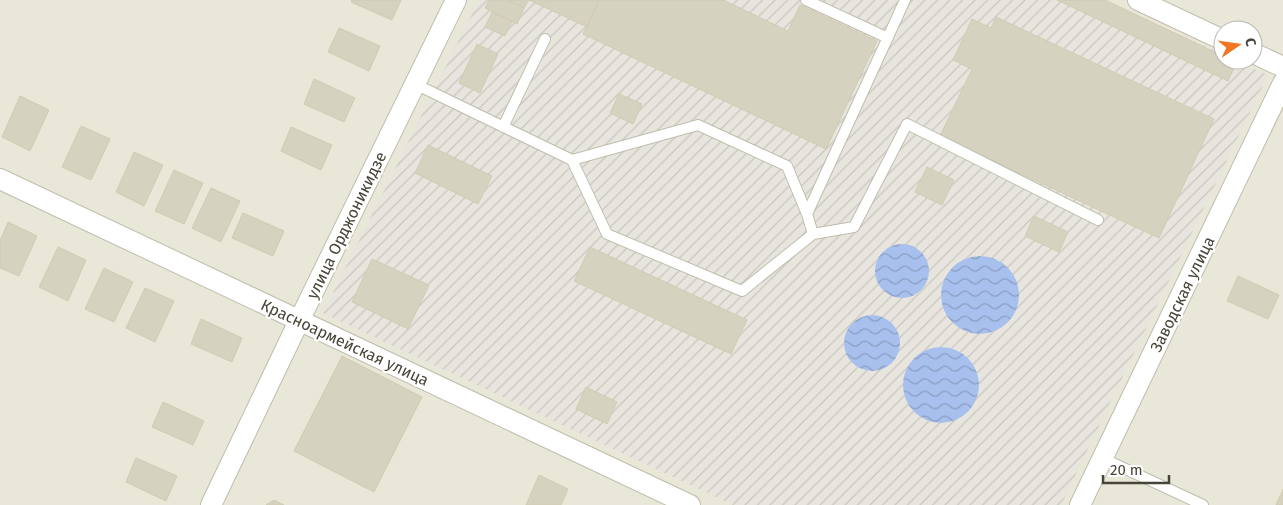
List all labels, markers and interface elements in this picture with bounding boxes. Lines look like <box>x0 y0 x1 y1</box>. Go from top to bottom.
north arrow <box>1213 20 1263 70</box>
text: С <box>1241 36 1259 48</box>
street label: улица Орджоникидзе <box>303 148 390 302</box>
street label: Заводская улица <box>1146 233 1219 355</box>
street label: Красноармейская улица <box>258 295 432 390</box>
scale bar <box>1103 452 1169 484</box>
text: 20 m <box>1110 461 1143 479</box>

